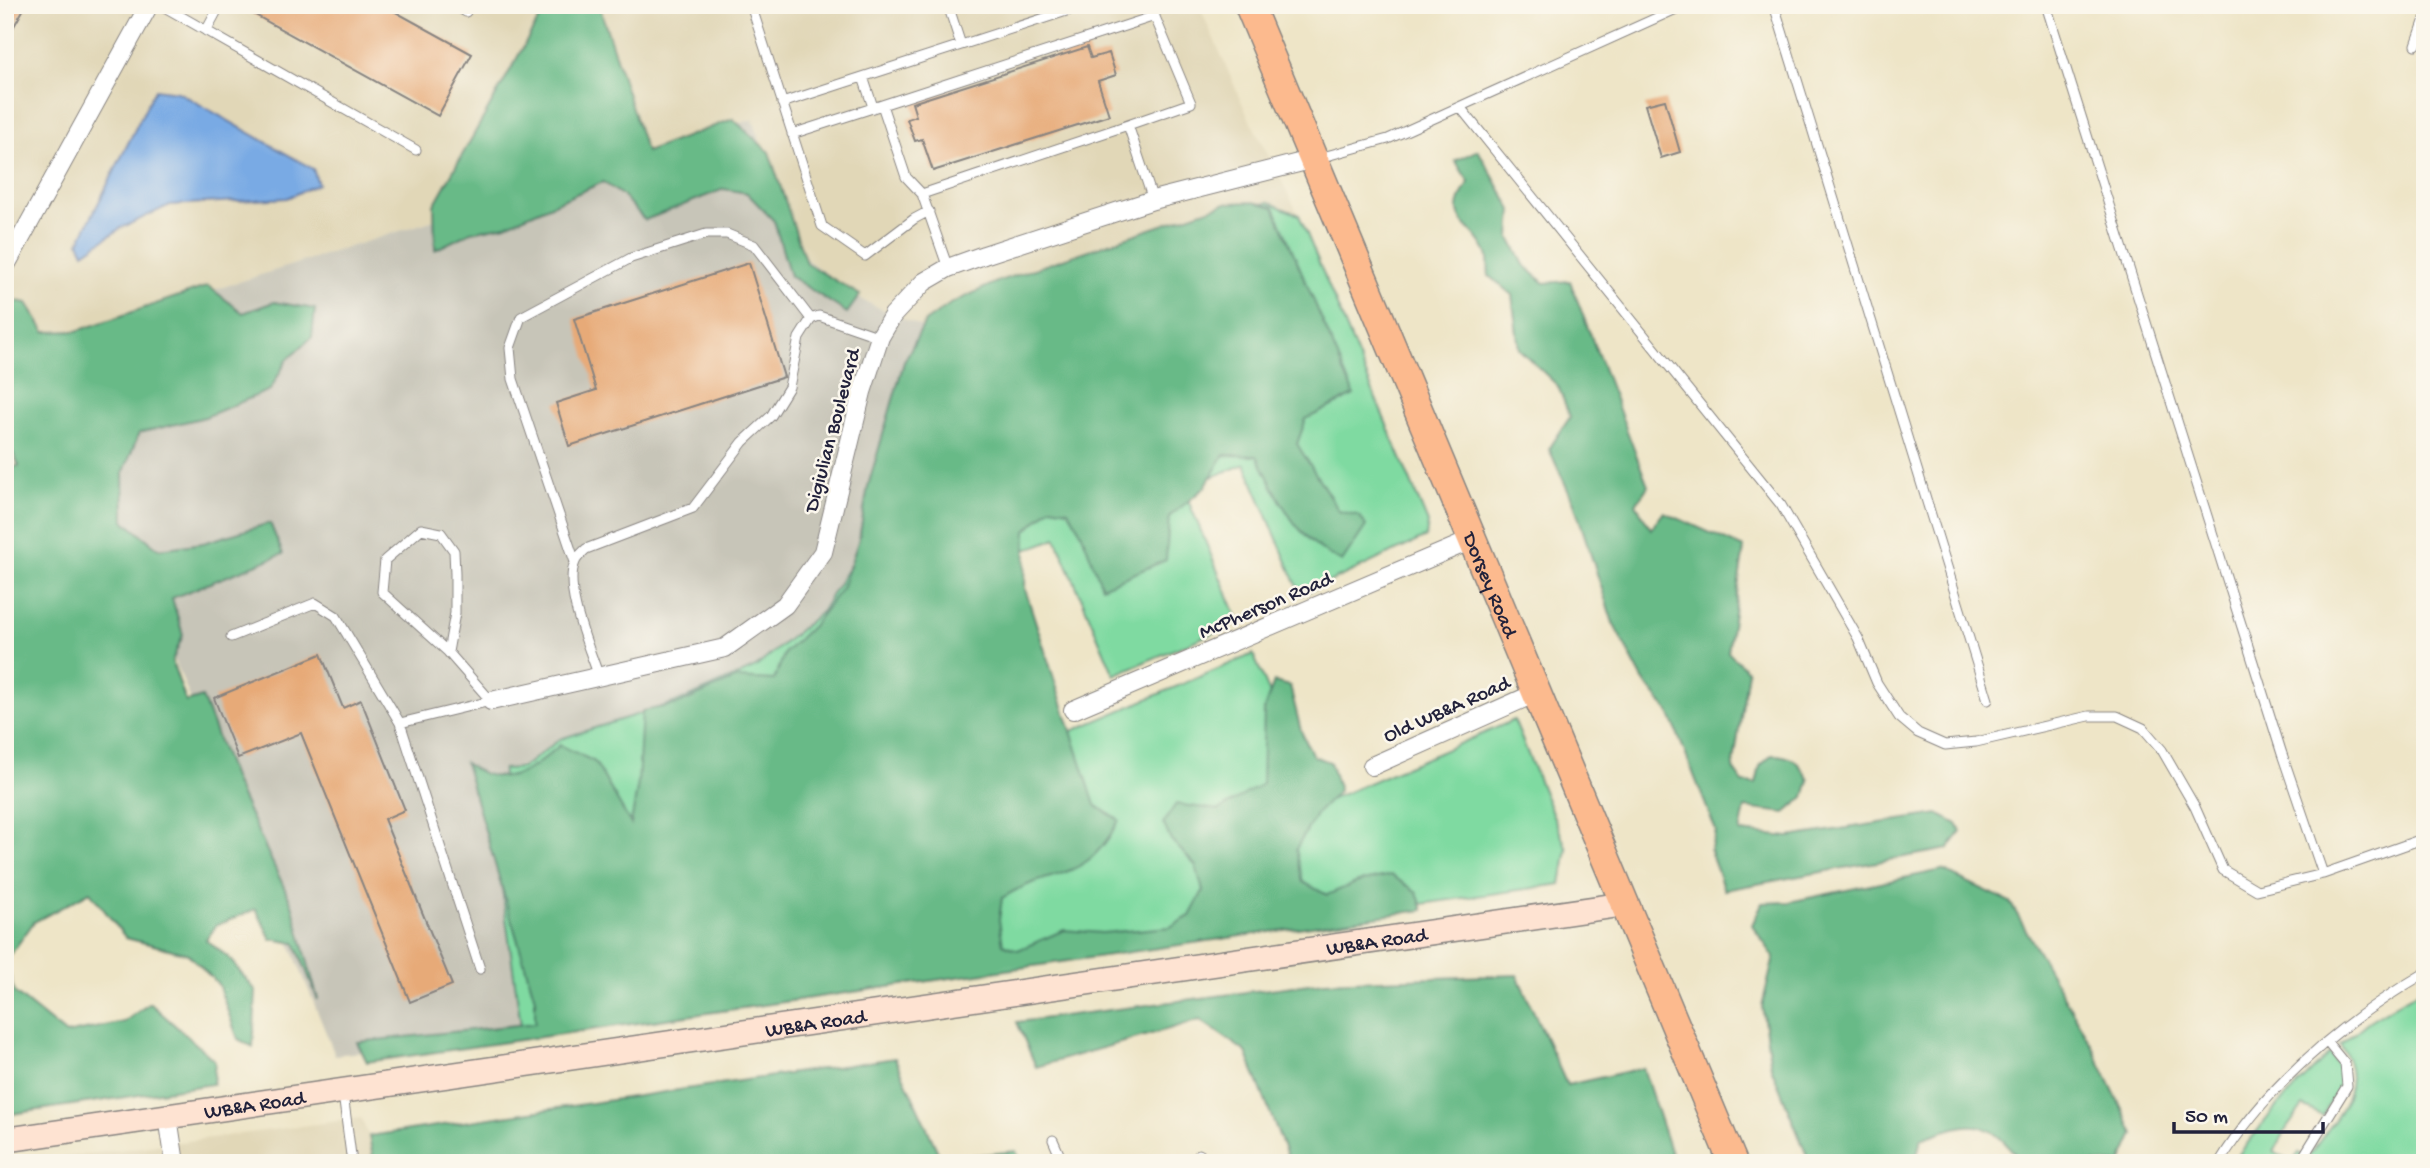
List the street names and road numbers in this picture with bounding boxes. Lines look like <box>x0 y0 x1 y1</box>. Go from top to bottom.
street label: Digiulian Boulevard <box>800 345 869 517</box>
street label: Dorsey Road <box>1454 528 1522 644</box>
street label: McPherson Road <box>1196 567 1338 647</box>
street label: Old WB&A Road <box>1380 671 1516 750</box>
street label: WB&A Road <box>1325 924 1431 963</box>
street label: WB&A Road <box>764 1006 870 1045</box>
street label: WB&A Road <box>203 1087 309 1127</box>

